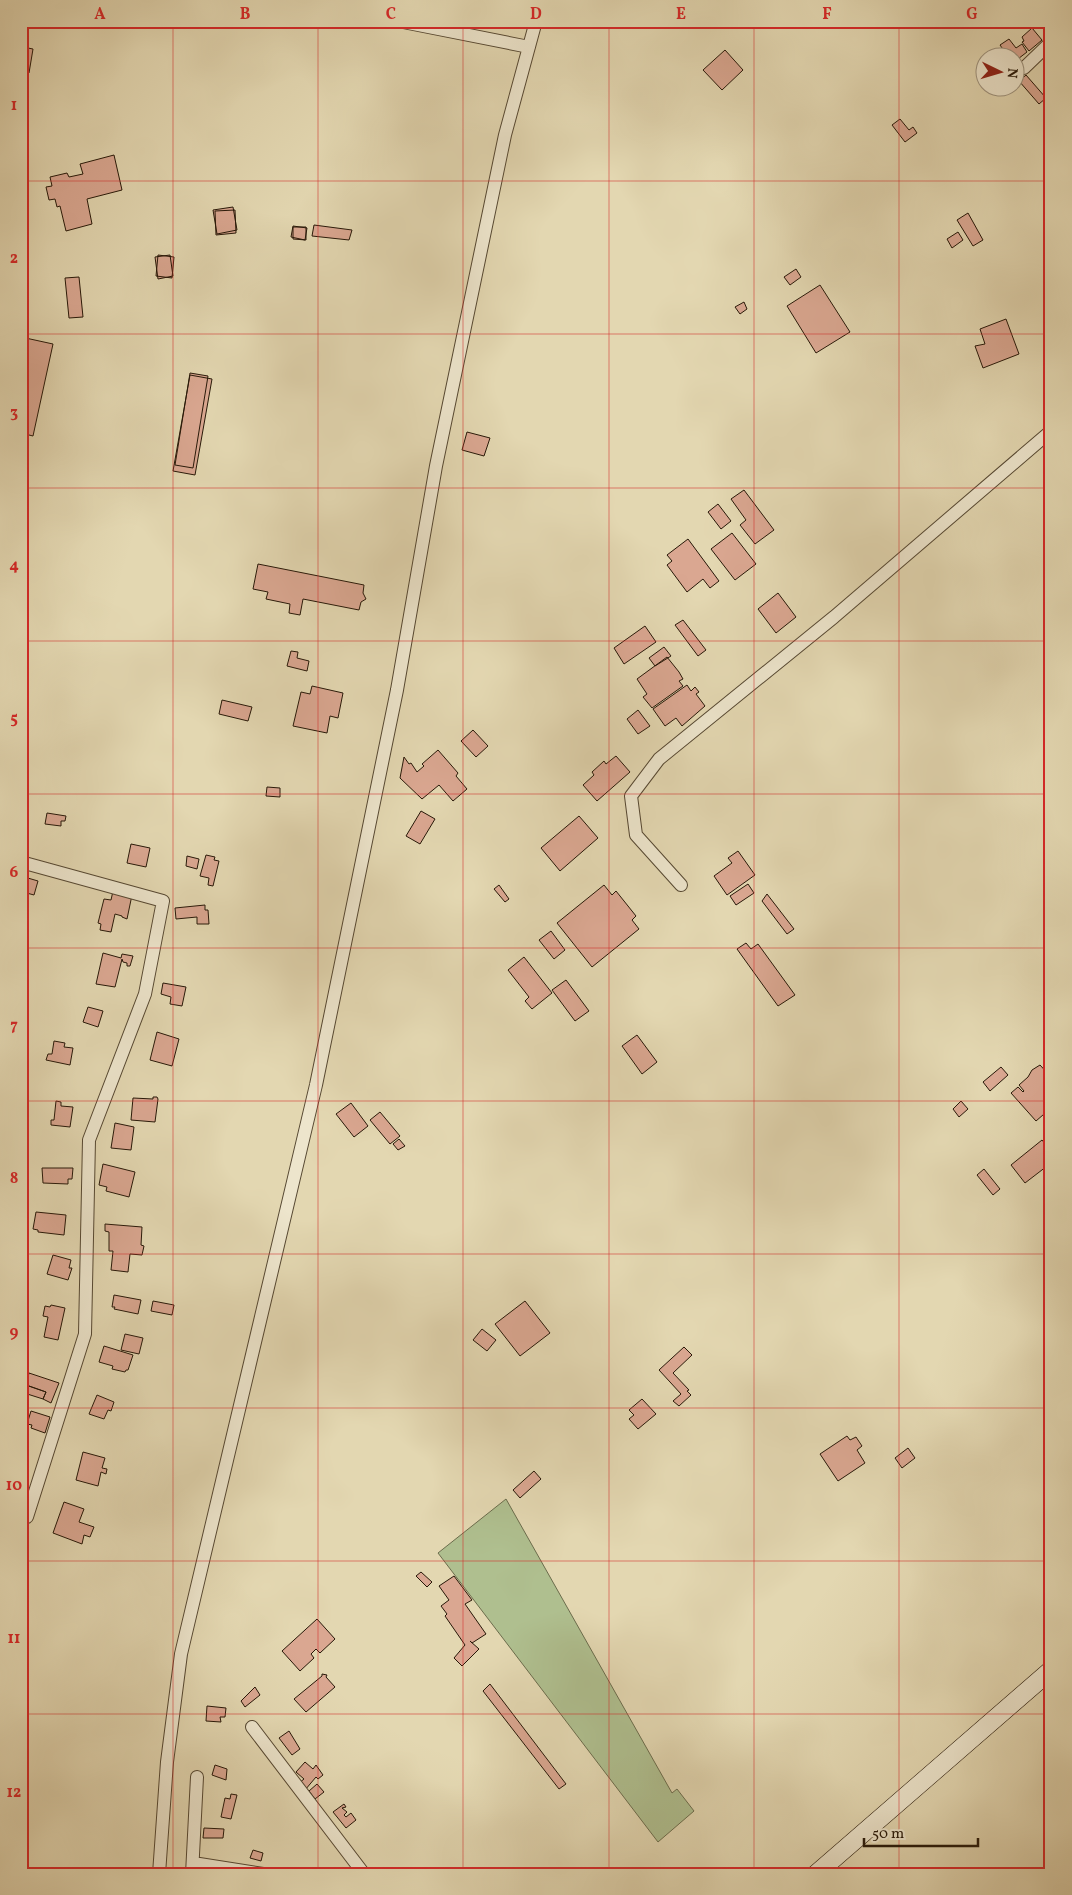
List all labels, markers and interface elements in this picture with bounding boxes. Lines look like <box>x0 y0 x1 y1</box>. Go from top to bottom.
text: A <box>94 4 106 26</box>
text: B <box>240 4 251 26</box>
text: C <box>386 4 396 26</box>
text: D <box>530 4 542 26</box>
text: E <box>676 4 686 26</box>
text: F <box>822 4 832 26</box>
text: G <box>966 4 978 26</box>
north arrow <box>974 48 1024 98</box>
text: N <box>1002 67 1021 79</box>
text: 1 <box>11 95 17 117</box>
text: 2 <box>10 248 18 270</box>
text: 3 <box>10 402 18 424</box>
text: 4 <box>9 555 19 577</box>
text: 5 <box>10 708 18 730</box>
text: 6 <box>10 862 19 884</box>
text: 7 <box>10 1015 18 1037</box>
text: 8 <box>10 1168 18 1190</box>
text: 9 <box>10 1322 19 1344</box>
text: 10 <box>6 1475 22 1497</box>
text: 11 <box>8 1628 20 1650</box>
text: 12 <box>7 1782 21 1804</box>
scale bar <box>864 1815 978 1847</box>
text: 50 m <box>872 1824 904 1845</box>

